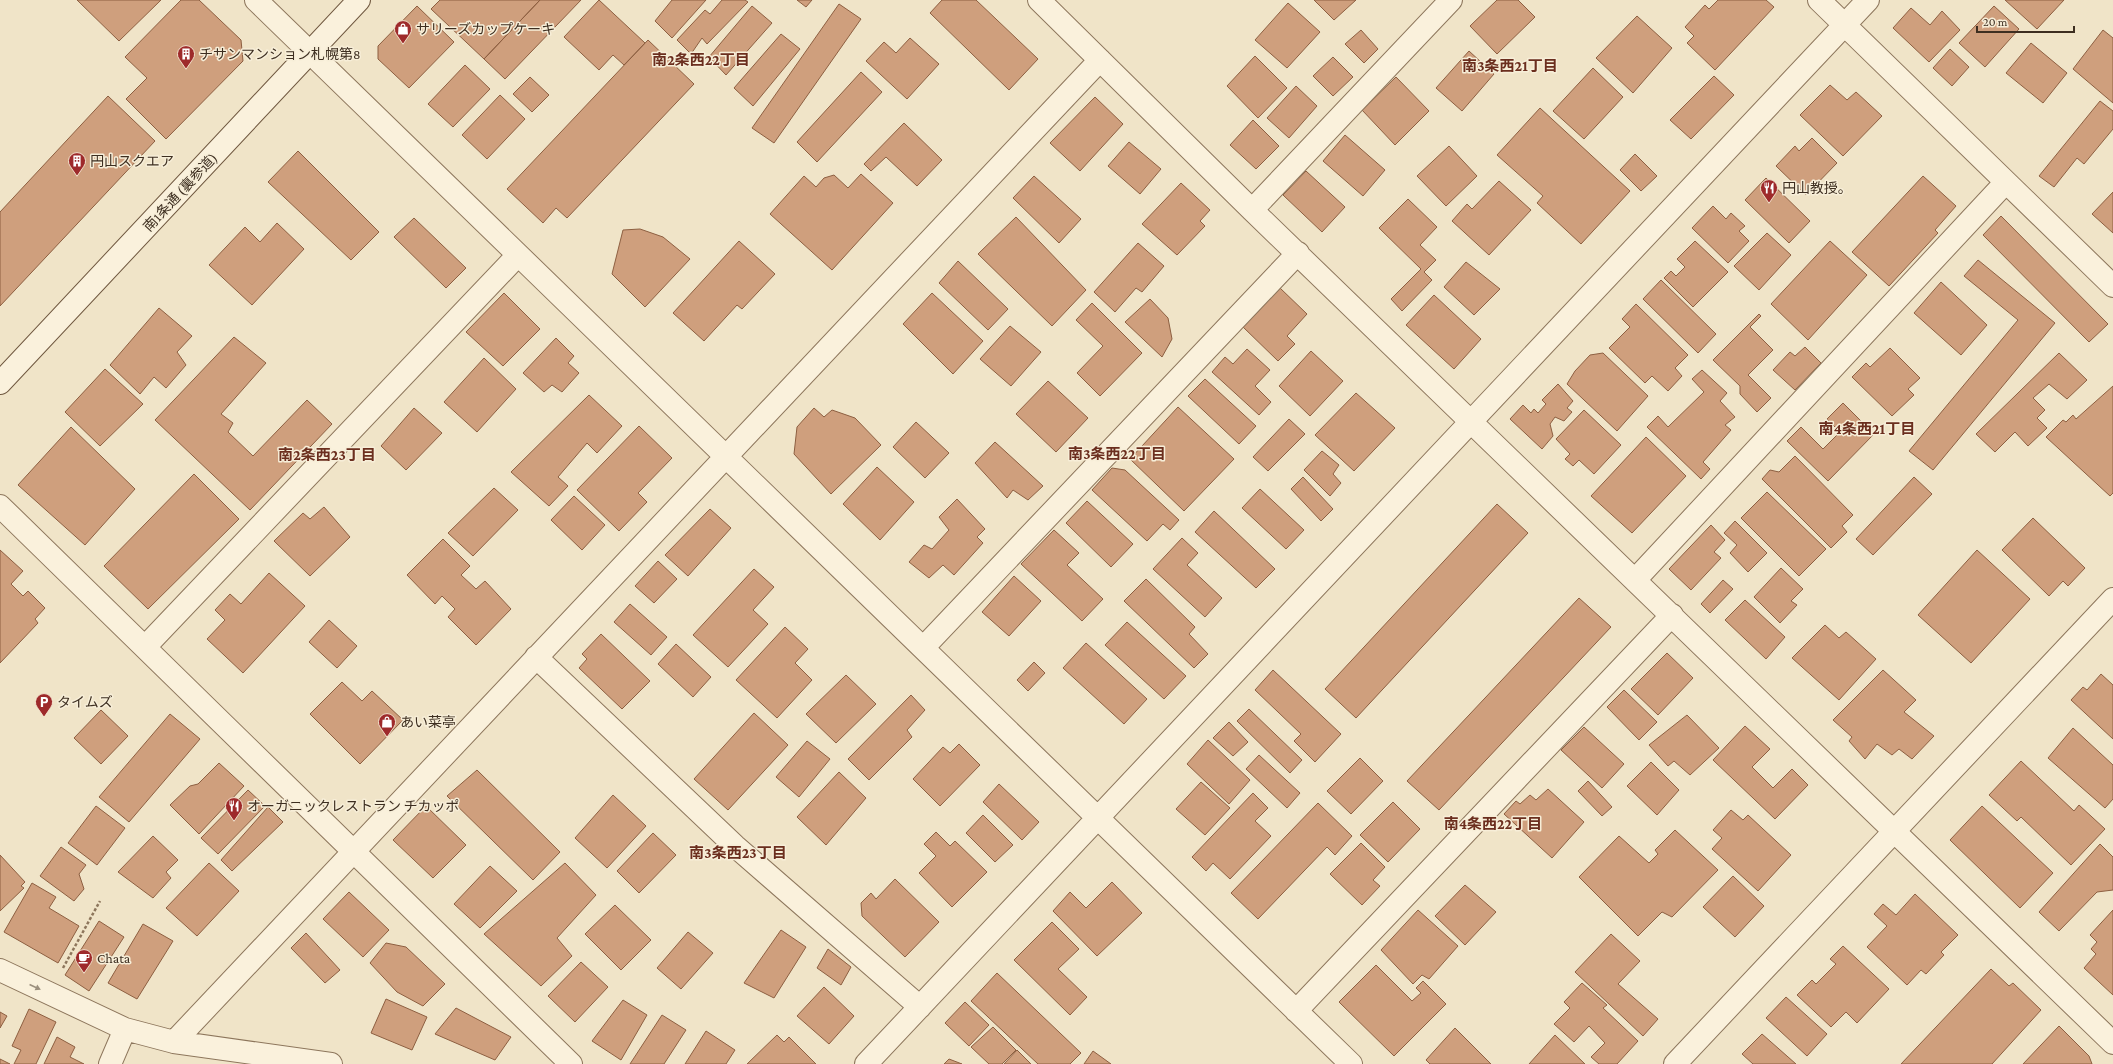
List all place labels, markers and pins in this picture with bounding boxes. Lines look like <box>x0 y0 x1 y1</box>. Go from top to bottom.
shop icon: サリーズカップケーキ <box>393 19 413 44</box>
place label: サリーズカップケーキ <box>416 21 555 37</box>
building icon: チサンマンション札幌第8 <box>176 44 196 69</box>
place label: チサンマンション札幌第8 <box>199 46 361 62</box>
building icon: 円山スクエア <box>67 151 87 176</box>
place label: 円山スクエア <box>90 153 174 169</box>
restaurant icon: 円山教授。 <box>1759 178 1779 203</box>
place label: 円山教授。 <box>1782 180 1852 196</box>
parking icon: タイムズ <box>34 692 54 717</box>
place label: タイムズ <box>57 694 113 710</box>
shop icon: あい菜亭 <box>377 712 397 737</box>
place label: あい菜亭 <box>400 714 456 730</box>
restaurant icon: オーガニックレストラン チカッポ <box>224 796 244 821</box>
place label: オーガニックレストラン チカッポ <box>247 798 460 814</box>
cafe icon: Chata <box>74 948 94 973</box>
place label: Chata <box>97 950 131 966</box>

